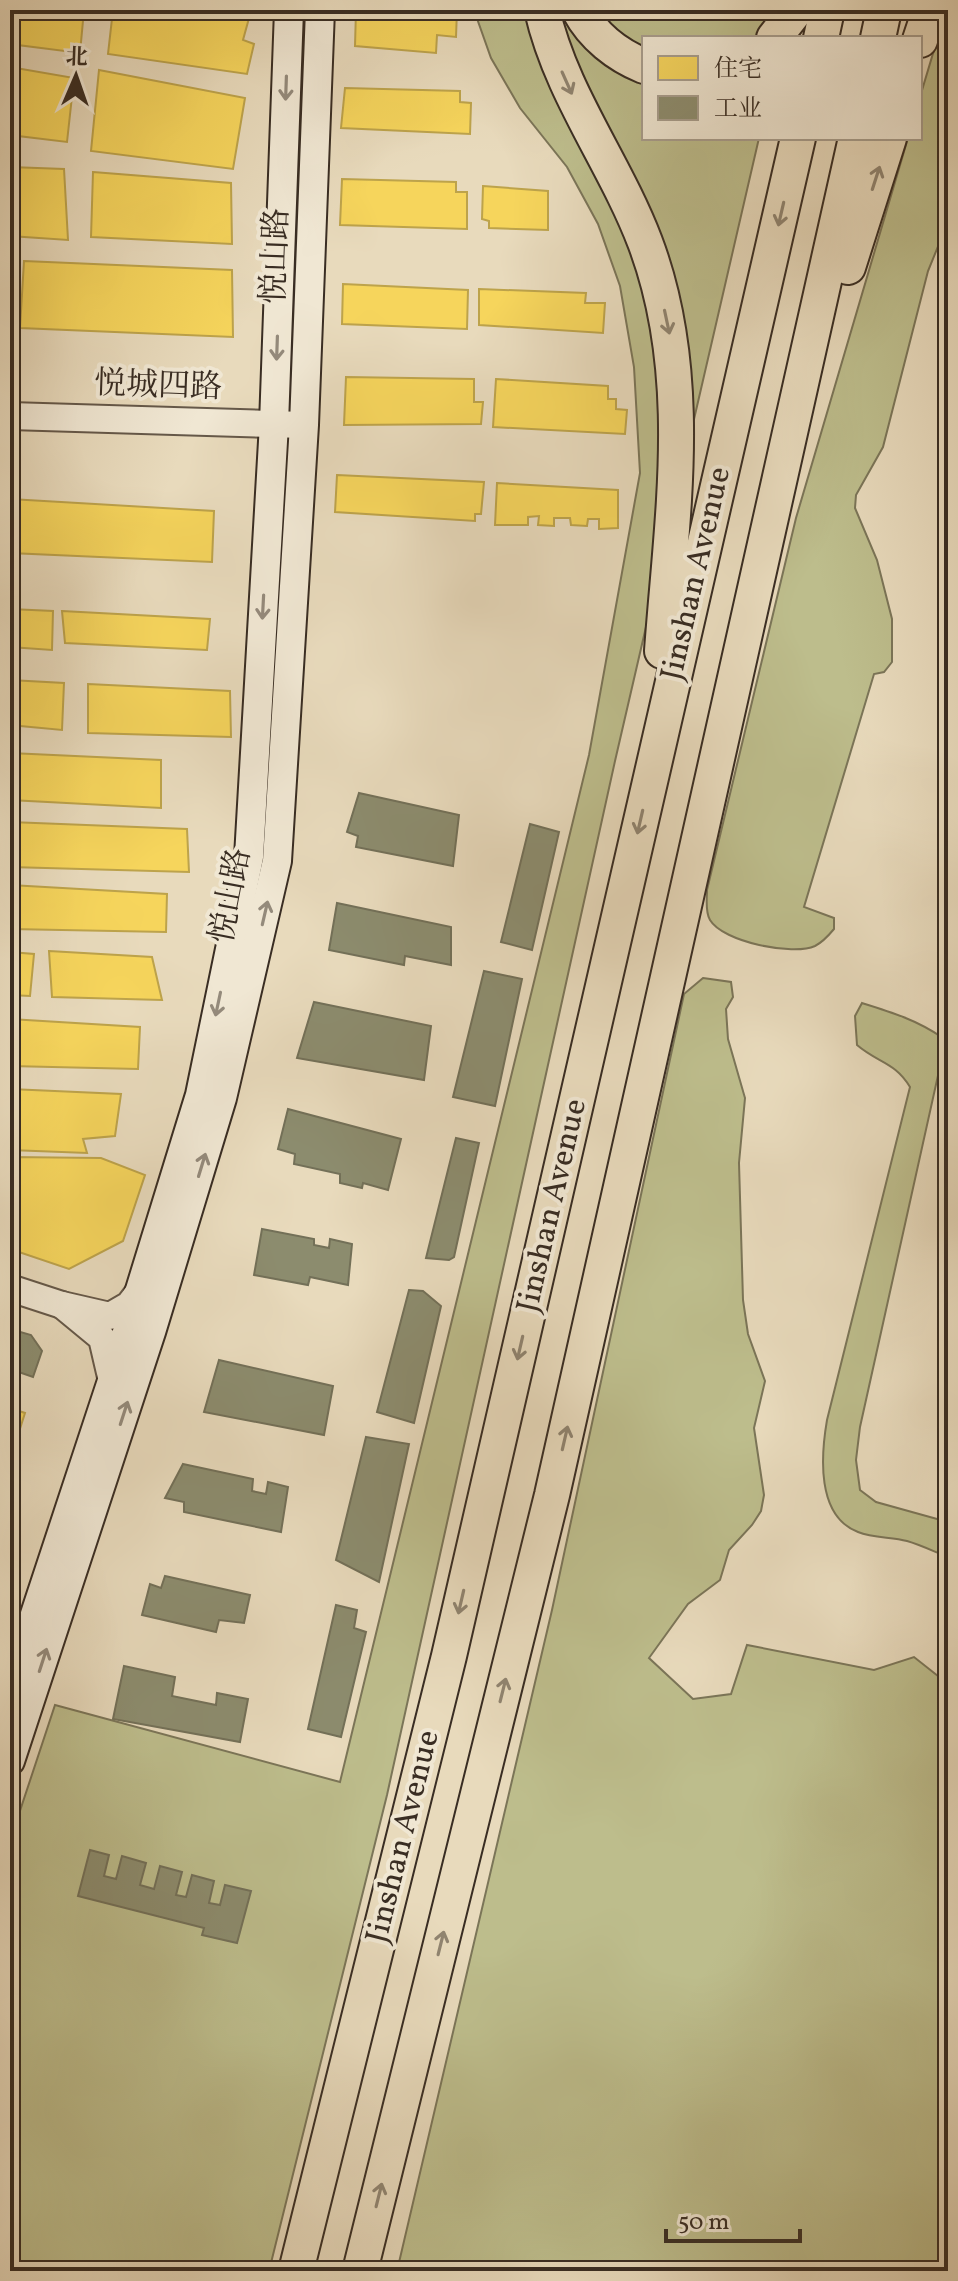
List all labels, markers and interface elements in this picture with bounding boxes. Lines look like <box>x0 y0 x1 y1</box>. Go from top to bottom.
north arrow <box>36 36 116 116</box>
legend <box>642 36 922 140</box>
text: 北 <box>65 43 88 74</box>
text: 住宅 <box>714 53 762 87</box>
one-way arrow <box>561 71 576 95</box>
one-way arrow <box>278 74 293 101</box>
text: 工业 <box>714 93 762 127</box>
one-way arrow <box>870 166 884 191</box>
one-way arrow <box>772 201 787 226</box>
street label: 悦山路 <box>253 207 301 305</box>
one-way arrow <box>660 309 675 335</box>
one-way arrow <box>269 334 284 361</box>
street label: 悦城四路 <box>93 363 223 411</box>
street label: Jinshan Avenue <box>651 463 743 685</box>
one-way arrow <box>255 593 270 620</box>
one-way arrow <box>632 809 647 834</box>
street label: 悦山路 <box>201 845 263 947</box>
one-way arrow <box>258 900 273 926</box>
one-way arrow <box>210 991 225 1016</box>
street label: Jinshan Avenue <box>507 1095 599 1317</box>
one-way arrow <box>196 1153 210 1178</box>
one-way arrow <box>512 1335 527 1361</box>
one-way arrow <box>118 1401 133 1426</box>
one-way arrow <box>558 1425 573 1451</box>
one-way arrow <box>453 1588 468 1614</box>
one-way arrow <box>37 1648 52 1673</box>
one-way arrow <box>497 1678 512 1704</box>
street label: Jinshan Avenue <box>356 1726 452 1948</box>
one-way arrow <box>434 1930 449 1956</box>
one-way arrow <box>372 2183 387 2209</box>
scale bar <box>666 2193 800 2243</box>
text: 50 m <box>678 2206 730 2240</box>

